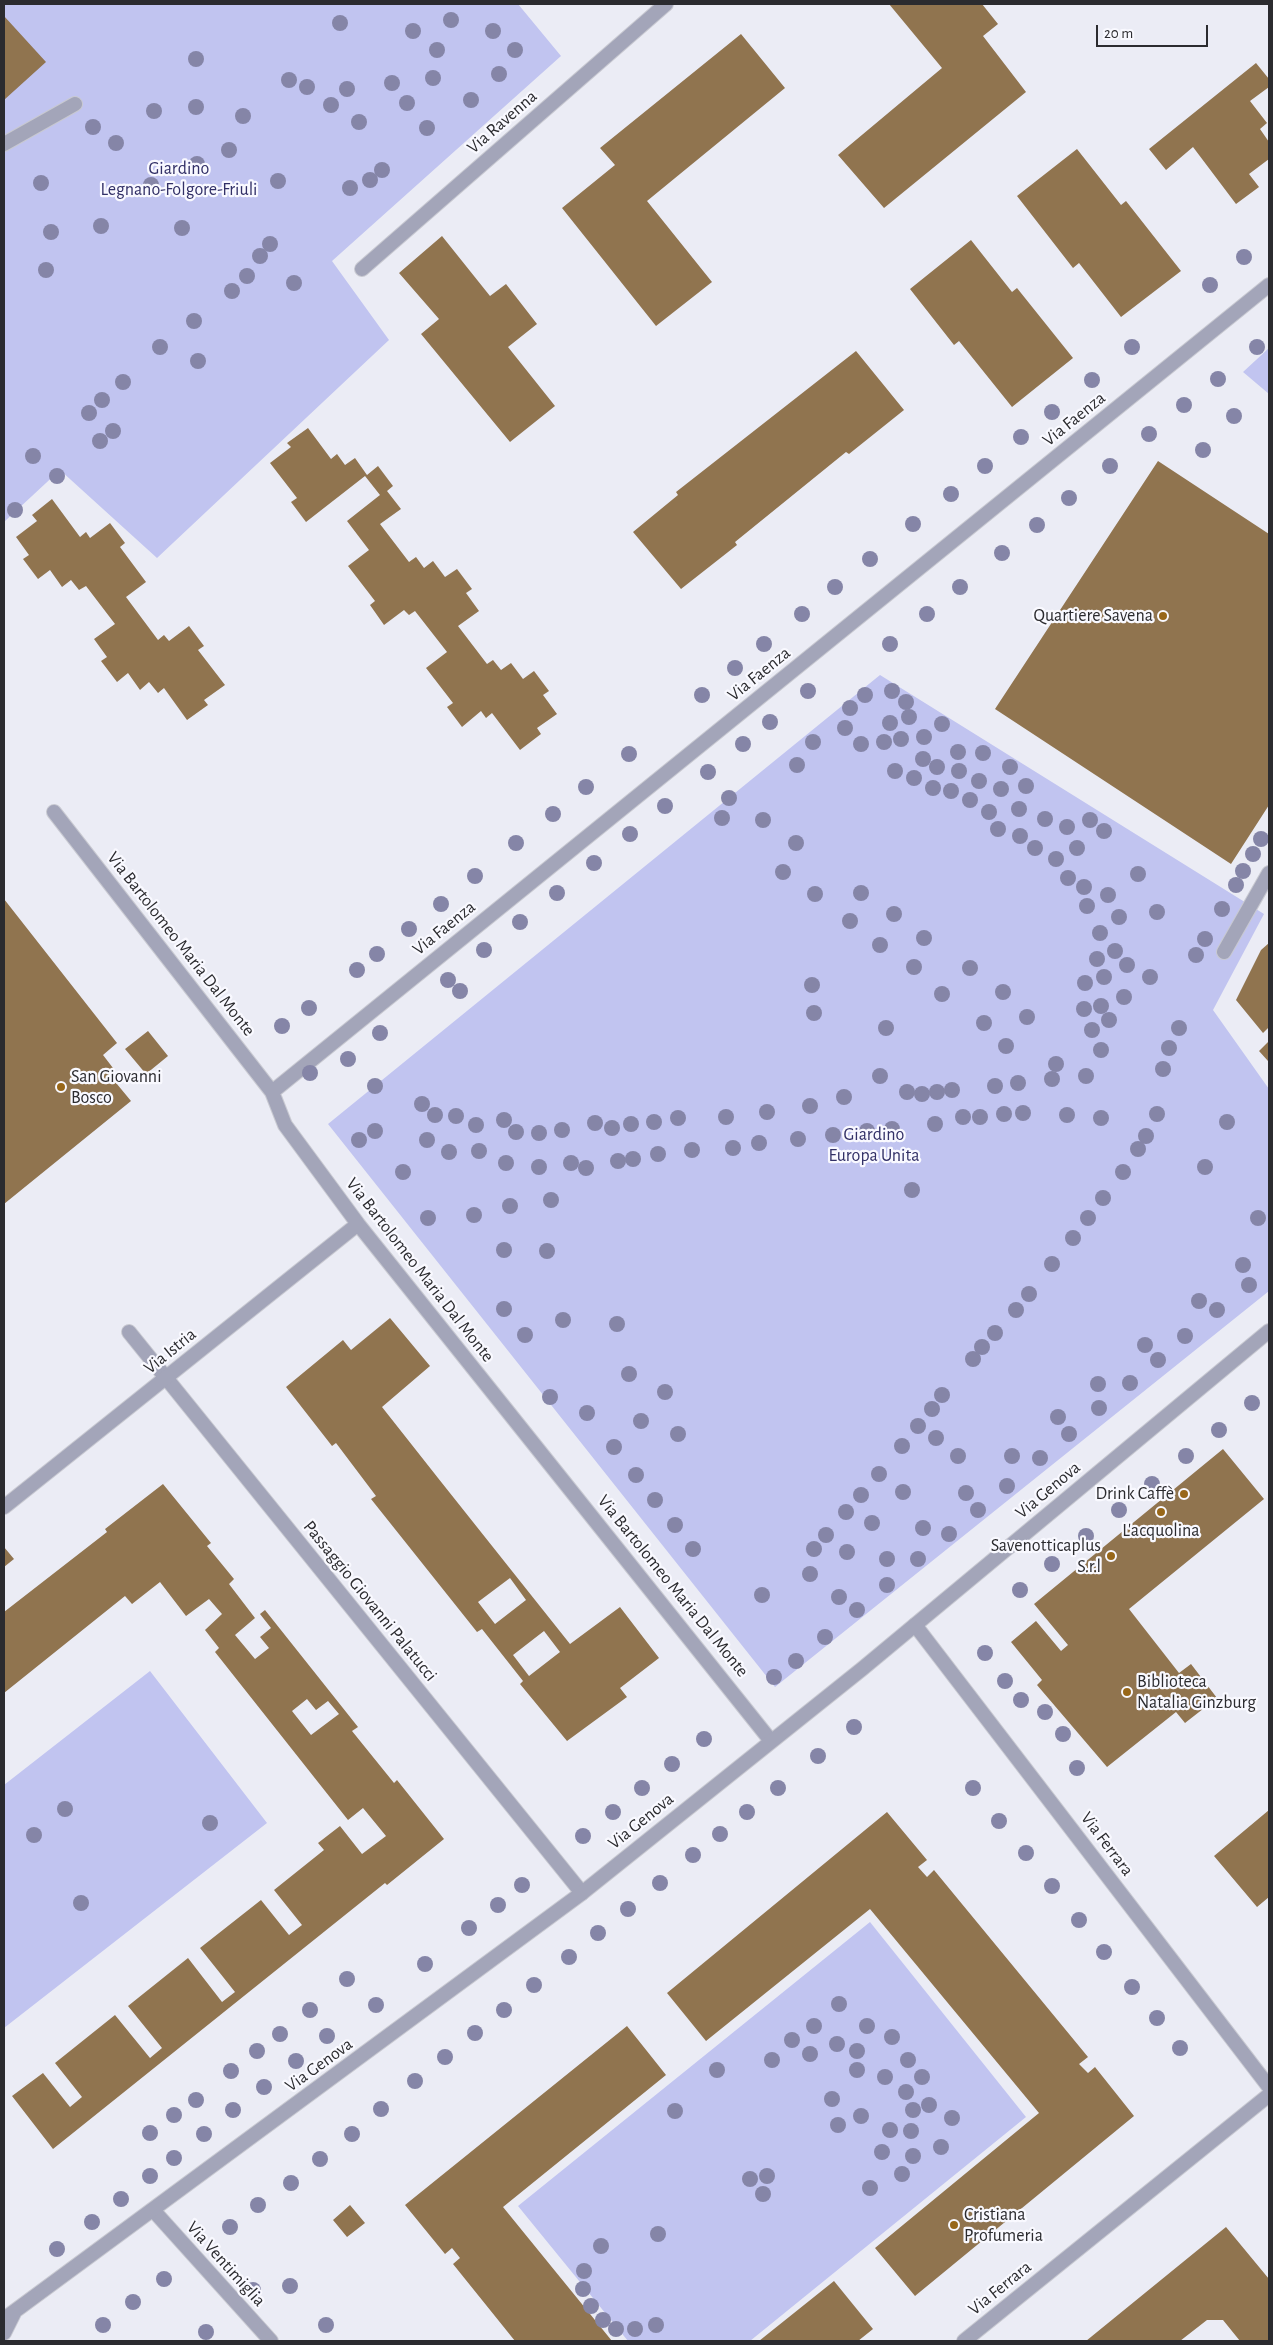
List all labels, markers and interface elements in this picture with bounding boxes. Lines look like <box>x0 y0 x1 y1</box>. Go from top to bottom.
scale bar <box>1098 15 1210 47</box>
text: 20 m <box>1104 26 1133 41</box>
street label: Via Ravenna <box>463 86 541 158</box>
park label: Giardino Legnano-Folgore-Friuli <box>101 158 257 200</box>
street label: Via Faenza <box>1038 387 1110 451</box>
place label: Quartiere Savena <box>1033 605 1153 627</box>
marker: Quartiere Savena <box>1157 610 1169 622</box>
street label: Via Faenza <box>723 642 795 706</box>
street label: Via Bartolomeo Maria Dal Monte <box>102 848 260 1040</box>
street label: Via Faenza <box>408 896 480 960</box>
place label: San Giovanni Bosco <box>71 1066 161 1108</box>
marker: San Giovanni Bosco <box>55 1081 67 1093</box>
park label: Giardino Europa Unita <box>828 1124 920 1166</box>
street label: Via Bartolomeo Maria Dal Monte <box>341 1174 499 1366</box>
street label: Via Istria <box>139 1323 201 1379</box>
street label: Via Genova <box>1011 1457 1085 1523</box>
place label: Drink Caffè <box>1095 1483 1174 1505</box>
marker: Drink Caffè <box>1178 1488 1190 1500</box>
street label: Via Bartolomeo Maria Dal Monte <box>593 1491 753 1681</box>
marker: L'acquolina <box>1155 1506 1167 1518</box>
street label: Passaggio Giovanni Palatucci <box>298 1516 442 1686</box>
place label: L'acquolina <box>1122 1520 1200 1542</box>
place label: Savenotticaplus S.r.l <box>991 1535 1101 1578</box>
marker: Savenotticaplus S.r.l <box>1105 1550 1117 1562</box>
place label: Biblioteca Natalia Ginzburg <box>1137 1671 1256 1714</box>
marker: Biblioteca Natalia Ginzburg <box>1121 1686 1133 1698</box>
street label: Via Genova <box>604 1788 678 1854</box>
street label: Via Ferrara <box>1076 1808 1138 1880</box>
street label: Via Genova <box>281 2033 357 2097</box>
place label: Cristiana Profumeria <box>964 2204 1043 2246</box>
street label: Via Ventimiglia <box>182 2217 270 2311</box>
marker: Cristiana Profumeria <box>948 2219 960 2231</box>
street label: Via Ferrara <box>964 2256 1036 2320</box>

